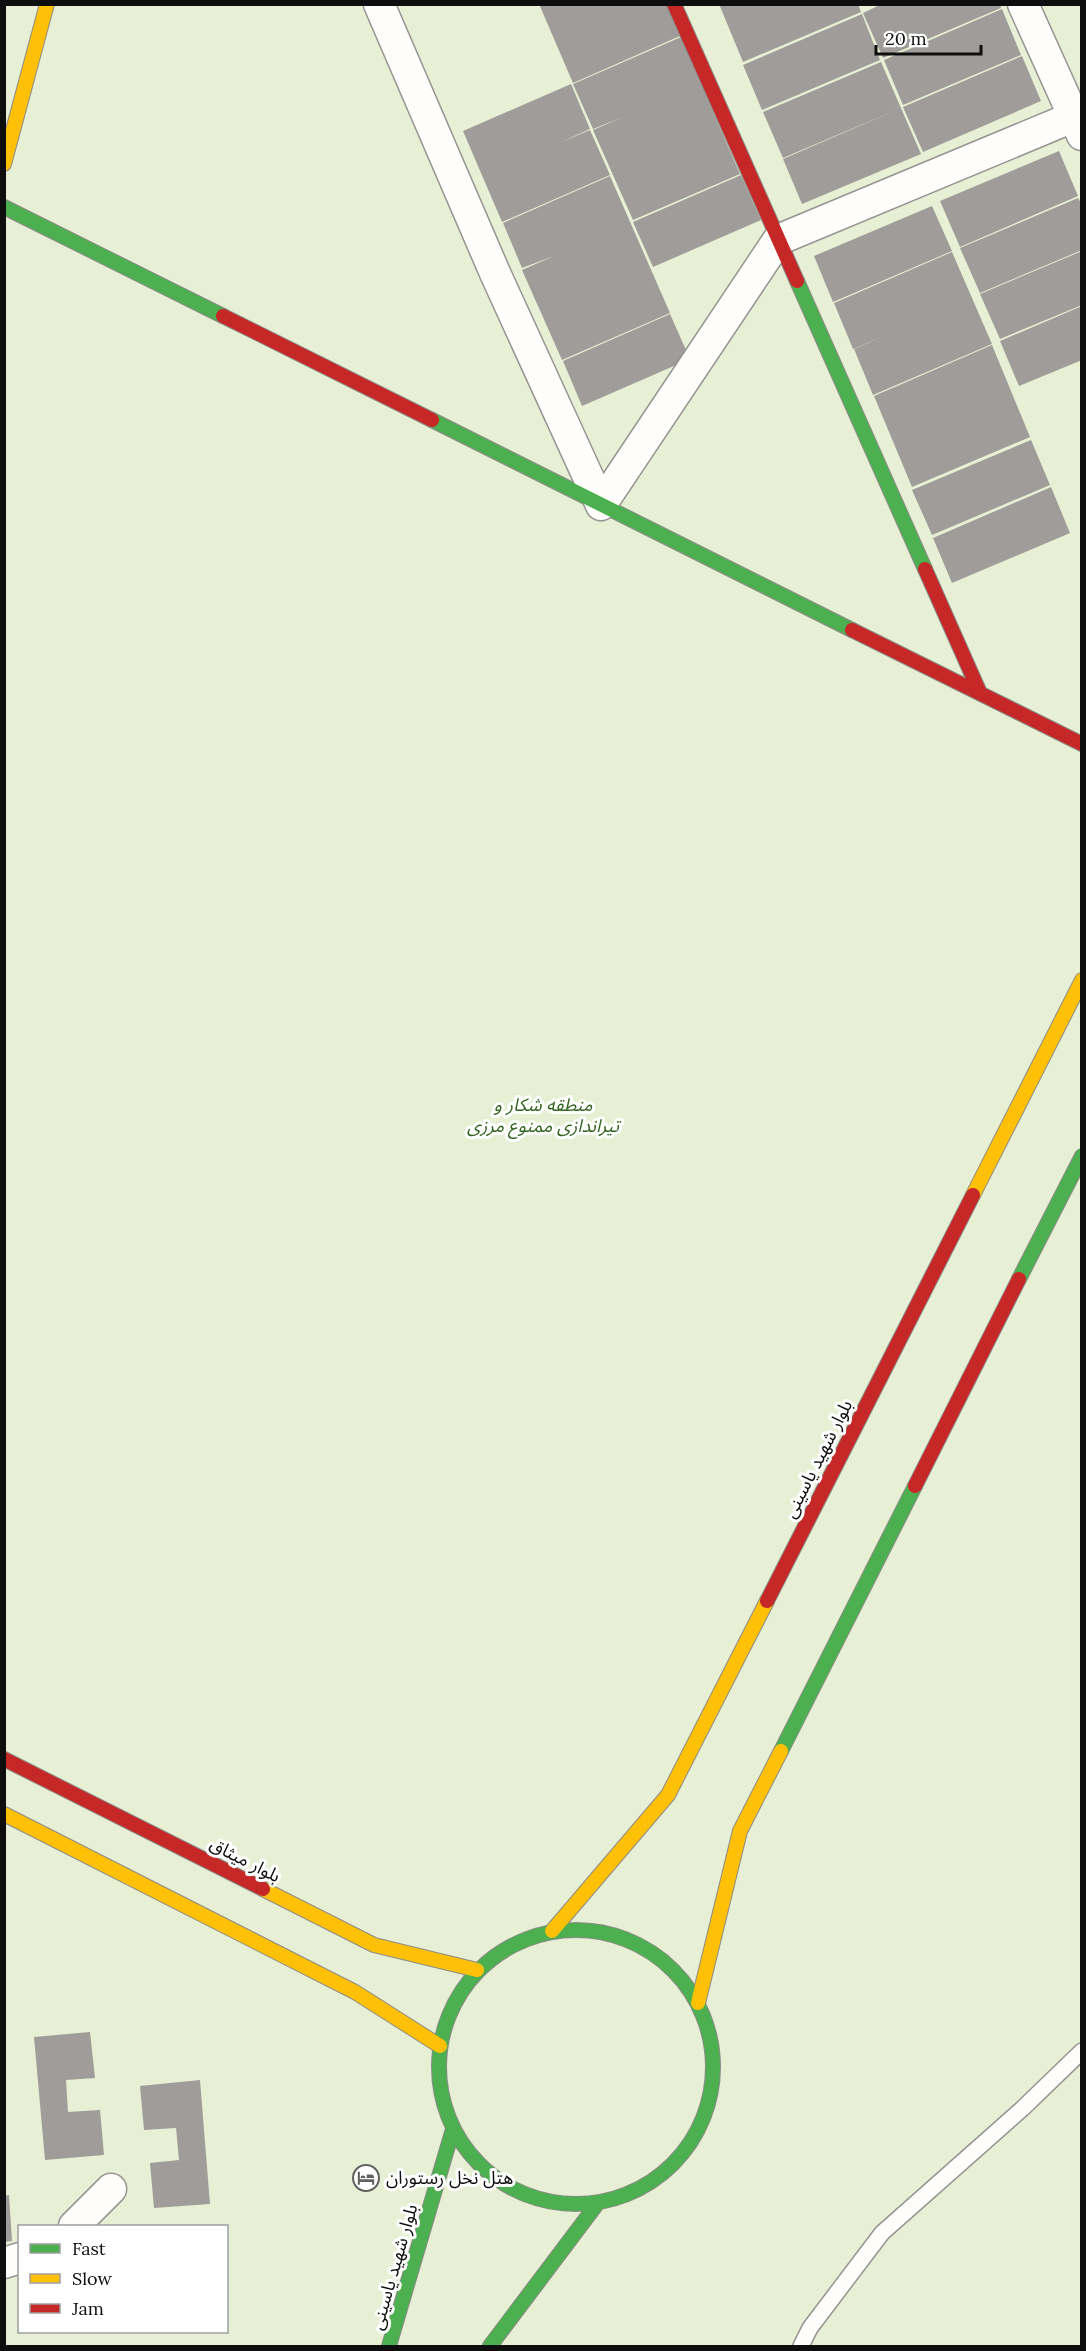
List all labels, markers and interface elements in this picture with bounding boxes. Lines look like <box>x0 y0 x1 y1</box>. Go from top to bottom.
scale bar <box>876 18 981 56</box>
text: 20 m <box>885 27 927 50</box>
park label: منطقه شکار و تیراندازی ممنوع مرزی <box>467 1093 622 1140</box>
street label: بلوار شهید یاسینی <box>778 1396 857 1522</box>
street label: بلوار میثاق <box>206 1832 284 1887</box>
hotel icon: هتل نخل رستوران <box>351 2163 381 2193</box>
place label: هتل نخل رستوران <box>386 2166 513 2189</box>
street label: بلوار شهید یاسینی <box>365 2201 422 2332</box>
legend <box>18 2225 228 2333</box>
text: Fast <box>72 2237 106 2260</box>
text: Slow <box>72 2267 112 2290</box>
text: Jam <box>71 2297 104 2320</box>

